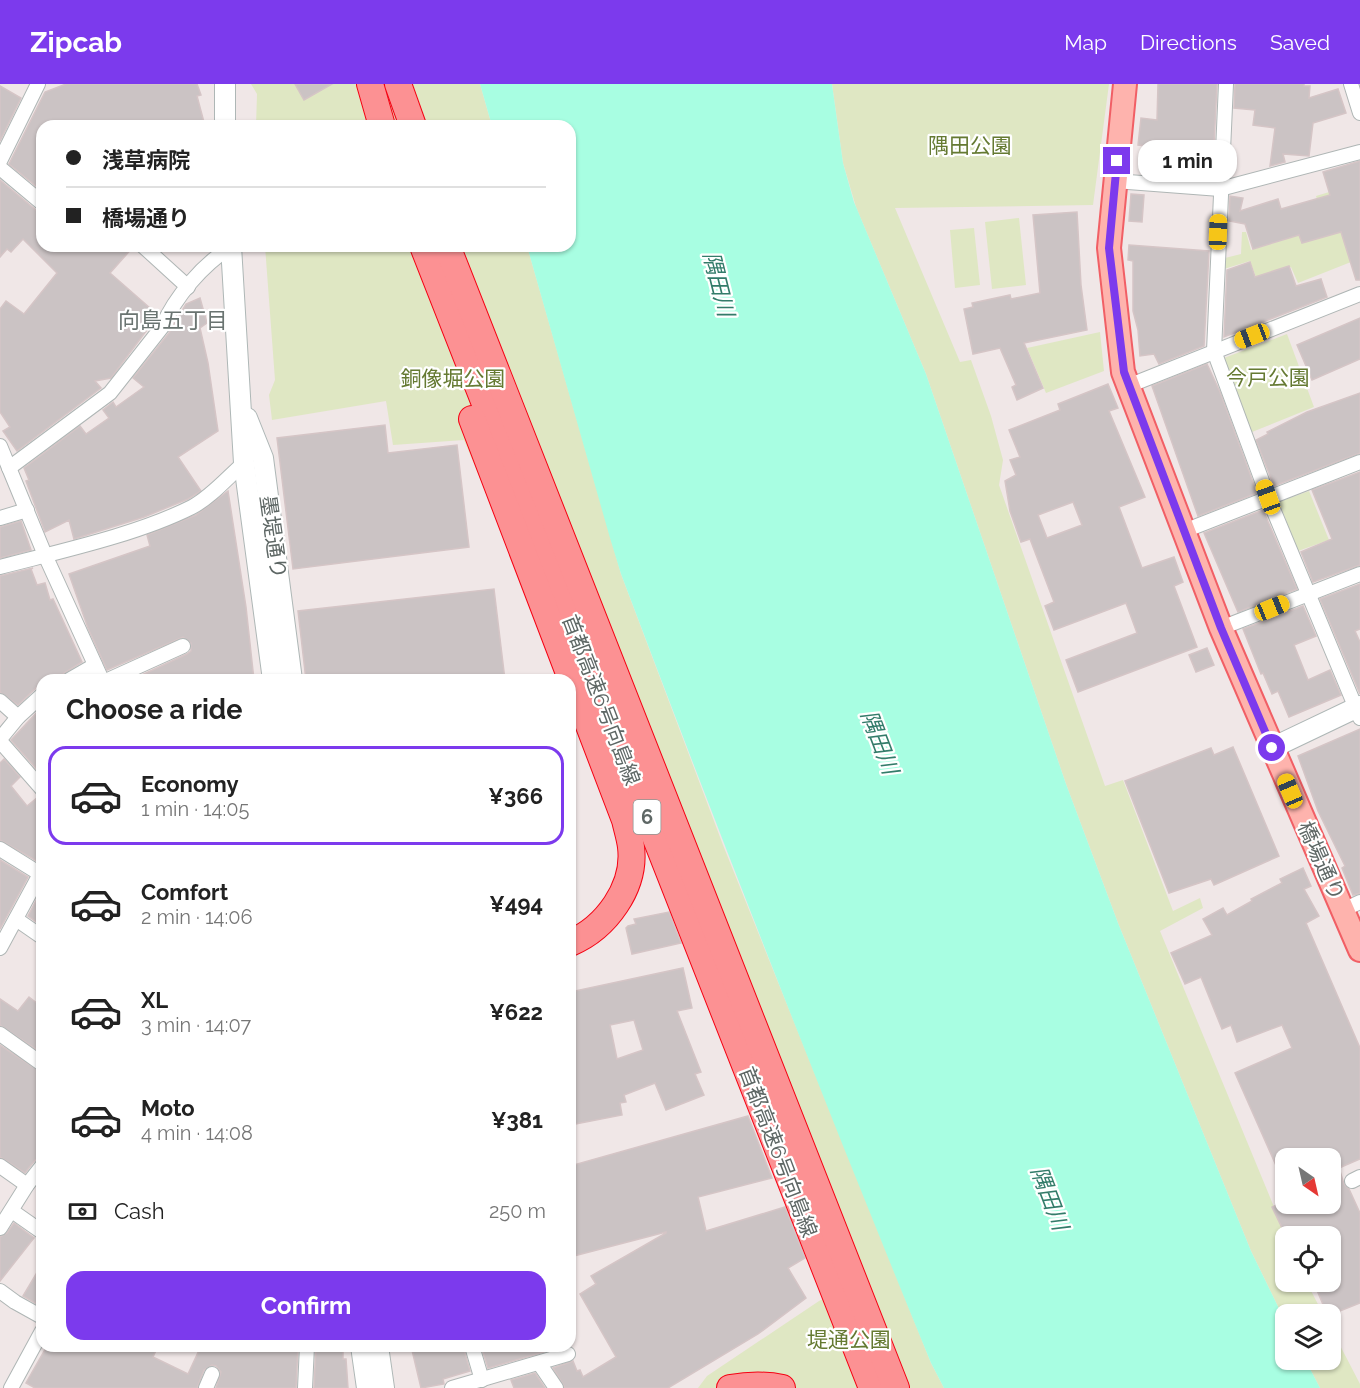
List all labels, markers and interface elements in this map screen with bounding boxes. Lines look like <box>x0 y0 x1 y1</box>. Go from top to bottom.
text: Zipcab <box>30 26 122 59</box>
text: Map <box>1064 30 1107 55</box>
text: Directions <box>1140 30 1237 55</box>
text: Saved <box>1270 30 1330 55</box>
park label: 隅田公園 <box>928 133 1012 158</box>
callout: 1 min <box>1138 140 1237 182</box>
text: 浅草病院 <box>102 147 190 173</box>
route end <box>1103 147 1130 174</box>
text: 1 min <box>1162 149 1213 173</box>
text: 橋場通り <box>102 205 190 231</box>
car <box>1208 214 1228 250</box>
water label: 隅田川 <box>698 249 740 321</box>
district label: 向島五丁目 <box>118 307 228 333</box>
car <box>1232 321 1272 351</box>
park label: 今戸公園 <box>1226 365 1310 390</box>
park label: 銅像堀公園 <box>401 366 506 391</box>
car <box>1253 477 1283 517</box>
street label: 墨堤通り <box>255 494 292 580</box>
car <box>1252 593 1292 623</box>
street label: 首都高速6号向島線 <box>557 611 646 789</box>
text: Choose a ride <box>66 694 242 725</box>
water label: 隅田川 <box>856 707 905 779</box>
route start <box>1258 734 1285 761</box>
icon: car <box>69 769 123 823</box>
text: Economy <box>141 771 239 797</box>
car <box>1275 771 1305 811</box>
text: ¥366 <box>488 783 543 809</box>
text: 1 min · 14:05 <box>141 797 249 821</box>
road number: 6 <box>634 800 660 834</box>
street label: 橋場通り <box>1293 817 1350 904</box>
icon: car <box>69 877 123 931</box>
text: Comfort <box>141 879 228 905</box>
text: ¥494 <box>489 891 543 917</box>
text: 2 min · 14:06 <box>141 905 252 929</box>
icon: car <box>69 985 123 1039</box>
text: XL <box>141 987 168 1013</box>
text: ¥622 <box>489 999 543 1025</box>
text: 3 min · 14:07 <box>141 1013 251 1037</box>
street label: 首都高速6号向島線 <box>734 1063 823 1241</box>
icon: car <box>69 1093 123 1147</box>
text: Moto <box>141 1095 195 1121</box>
text: ¥381 <box>491 1107 543 1133</box>
text: 4 min · 14:08 <box>141 1121 253 1145</box>
north arrow <box>1275 1148 1341 1214</box>
map controls <box>1275 1148 1341 1370</box>
water label: 隅田川 <box>1026 1163 1075 1235</box>
icon: cash <box>66 1195 99 1228</box>
text: Cash <box>114 1198 165 1224</box>
text: 250 m <box>489 1199 546 1223</box>
button: locate <box>1275 1226 1341 1292</box>
button: Confirm <box>66 1271 546 1340</box>
button: layers <box>1275 1304 1341 1370</box>
park label: 堤通公園 <box>807 1327 891 1352</box>

